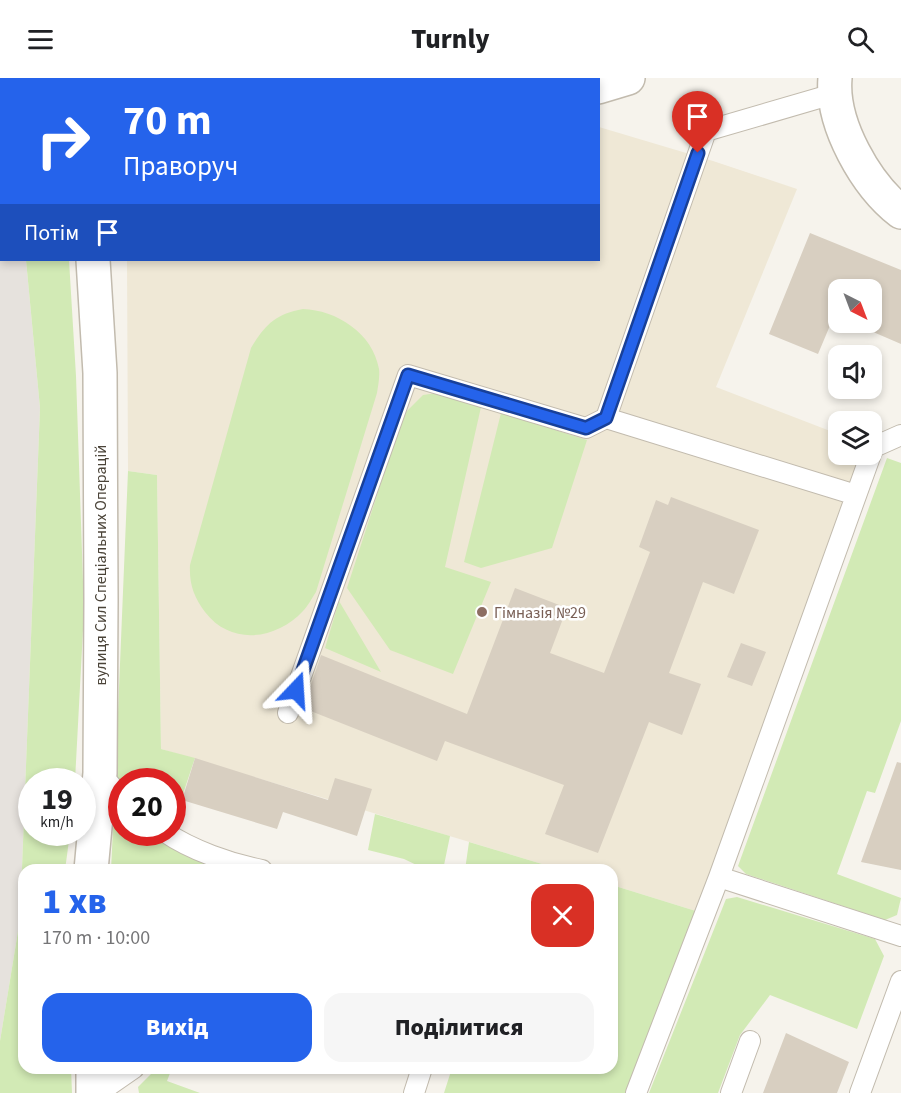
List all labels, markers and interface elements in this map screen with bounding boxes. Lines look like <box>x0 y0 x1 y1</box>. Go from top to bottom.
text: Turnly <box>411 20 490 59</box>
icon: menu <box>24 23 57 56</box>
icon: search <box>844 23 877 56</box>
text: 70 m <box>123 91 212 151</box>
pin <box>672 91 723 153</box>
icon: arrive <box>681 100 714 133</box>
icon: right <box>24 102 102 180</box>
text: Праворуч <box>123 147 238 186</box>
icon: arrive <box>91 216 124 249</box>
text: Потім <box>24 217 79 249</box>
north arrow <box>828 279 882 333</box>
map controls <box>828 279 882 465</box>
button: sound <box>828 345 882 399</box>
button: layers <box>828 411 882 465</box>
street label: вулиця Сил Спеціальних Операцій <box>90 445 112 685</box>
place label: Гімназія №29 <box>494 602 586 624</box>
marker: Гімназія №29 <box>475 605 489 619</box>
position arrow <box>264 658 328 722</box>
speed limit sign: 20 <box>108 768 186 846</box>
text: 19 <box>41 778 73 821</box>
text: km/h <box>40 812 74 833</box>
text: 1 хв <box>42 876 107 927</box>
button: close <box>531 884 594 947</box>
text: 170 m · 10:00 <box>42 924 150 952</box>
button: Вихід <box>42 993 312 1062</box>
button: Поділитися <box>324 993 594 1062</box>

